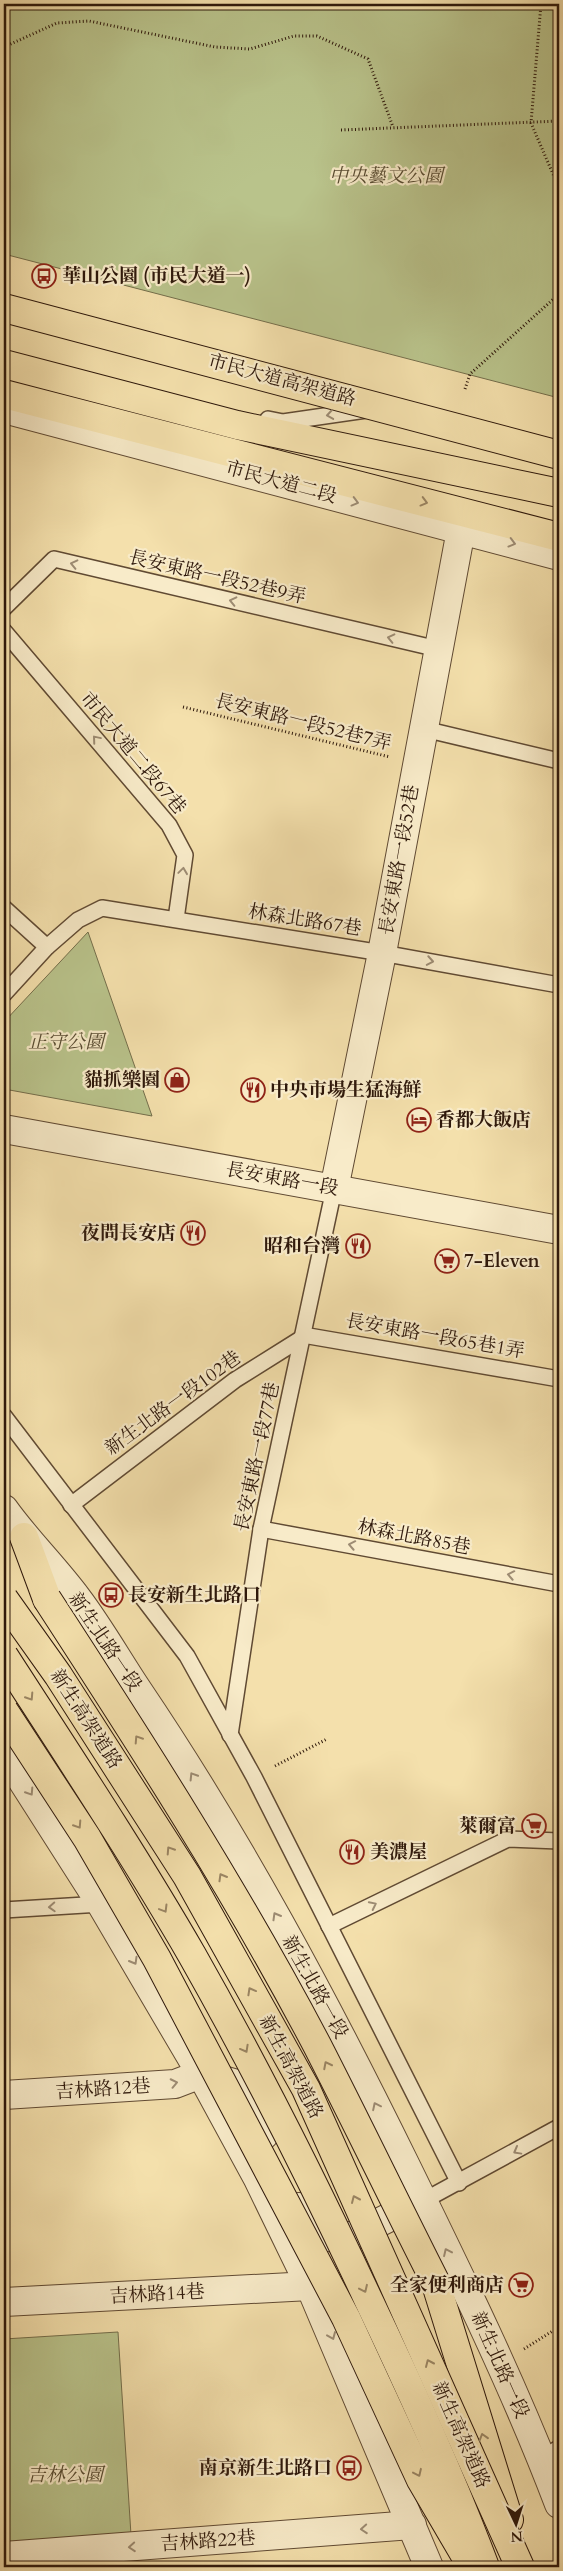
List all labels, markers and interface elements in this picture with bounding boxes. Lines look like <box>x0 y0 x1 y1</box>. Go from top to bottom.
park label: 中央藝文公園 <box>329 163 446 189</box>
bus stop icon: 華山公園 (市民大道一) <box>31 263 57 289</box>
place label: 華山公園 (市民大道一) <box>62 263 251 289</box>
street label: 市民大道高架道路 <box>205 348 359 412</box>
one-way arrow <box>325 410 334 420</box>
street label: 市民大道二段 <box>223 455 339 509</box>
one-way arrow <box>351 496 360 507</box>
one-way arrow <box>419 496 427 506</box>
one-way arrow <box>508 538 516 548</box>
street label: 長安東路一段52巷9弄 <box>126 544 308 610</box>
one-way arrow <box>70 559 79 570</box>
one-way arrow <box>228 596 237 607</box>
one-way arrow <box>386 633 395 644</box>
street label: 市民大道二段67巷 <box>74 686 192 820</box>
street label: 長安東路一段52巷7弄 <box>212 687 394 757</box>
one-way arrow <box>93 736 102 745</box>
street label: 長安東路一段52巷 <box>373 783 425 937</box>
one-way arrow <box>177 866 188 874</box>
street label: 林森北路67巷 <box>246 898 364 942</box>
one-way arrow <box>426 956 435 966</box>
park label: 正守公園 <box>28 1029 107 1055</box>
place label: 貓抓樂園 <box>84 1067 160 1093</box>
shop icon: 貓抓樂園 <box>164 1067 190 1093</box>
restaurant icon: 中央市場生猛海鮮 <box>240 1077 266 1103</box>
place label: 中央市場生猛海鮮 <box>270 1077 422 1103</box>
hotel icon: 香都大飯店 <box>406 1107 432 1133</box>
place label: 香都大飯店 <box>436 1107 531 1133</box>
street label: 長安東路一段 <box>224 1156 340 1202</box>
place label: 夜問長安店 <box>81 1220 176 1246</box>
restaurant icon: 夜問長安店 <box>180 1220 206 1246</box>
place label: 昭和台灣 <box>264 1233 340 1259</box>
restaurant icon: 昭和台灣 <box>345 1233 371 1259</box>
supermarket icon: 7-Eleven <box>434 1248 460 1274</box>
place label: 7-Eleven <box>464 1248 540 1274</box>
street label: 長安東路一段65巷1弄 <box>344 1307 526 1365</box>
street label: 新生北路一段102巷 <box>100 1345 246 1461</box>
street label: 長安東路一段77巷 <box>228 1380 286 1534</box>
street label: 林森北路85巷 <box>355 1513 473 1561</box>
one-way arrow <box>347 1541 356 1551</box>
one-way arrow <box>507 1571 516 1581</box>
bus stop icon: 長安新生北路口 <box>98 1582 124 1608</box>
place label: 長安新生北路口 <box>128 1582 261 1608</box>
street label: 新生北路一段 <box>62 1587 148 1697</box>
street label: 新生高架道路 <box>44 1664 128 1774</box>
one-way arrow <box>24 1692 34 1701</box>
one-way arrow <box>134 1735 144 1744</box>
one-way arrow <box>190 1772 200 1781</box>
one-way arrow <box>24 1787 34 1796</box>
place label: 萊爾富 <box>459 1813 516 1839</box>
supermarket icon: 萊爾富 <box>521 1813 547 1839</box>
one-way arrow <box>72 1819 82 1828</box>
restaurant icon: 美濃屋 <box>339 1839 365 1865</box>
place label: 美濃屋 <box>370 1839 427 1865</box>
one-way arrow <box>167 1847 177 1856</box>
one-way arrow <box>219 1874 229 1883</box>
one-way arrow <box>48 1901 56 1912</box>
one-way arrow <box>368 1901 377 1911</box>
one-way arrow <box>157 1903 167 1912</box>
one-way arrow <box>272 1912 282 1921</box>
street label: 新生北路一段 <box>276 1931 354 2043</box>
one-way arrow <box>128 1955 138 1964</box>
one-way arrow <box>247 1987 257 1996</box>
street label: 新生高架道路 <box>253 2011 329 2123</box>
one-way arrow <box>238 2044 248 2053</box>
one-way arrow <box>323 2061 333 2070</box>
street label: 吉林路12巷 <box>54 2073 152 2105</box>
one-way arrow <box>170 2078 179 2089</box>
one-way arrow <box>373 2102 383 2111</box>
one-way arrow <box>513 2144 522 2154</box>
one-way arrow <box>351 2195 361 2204</box>
one-way arrow <box>443 2248 453 2257</box>
place label: 全家便利商店 <box>390 2272 504 2298</box>
supermarket icon: 全家便利商店 <box>508 2272 534 2298</box>
street label: 吉林路14巷 <box>109 2279 205 2309</box>
one-way arrow <box>357 2284 368 2293</box>
street label: 新生北路一段 <box>465 2308 535 2422</box>
one-way arrow <box>325 2331 336 2340</box>
one-way arrow <box>424 2359 435 2368</box>
street label: 新生高架道路 <box>426 2378 496 2492</box>
one-way arrow <box>479 2433 489 2442</box>
place label: 南京新生北路口 <box>199 2455 332 2481</box>
bus stop icon: 南京新生北路口 <box>336 2455 362 2481</box>
park label: 吉林公園 <box>27 2462 106 2488</box>
one-way arrow <box>412 2468 422 2477</box>
north arrow <box>490 2498 540 2548</box>
one-way arrow <box>359 2523 367 2534</box>
street label: 吉林路22巷 <box>159 2525 257 2557</box>
text: N <box>510 2527 524 2546</box>
one-way arrow <box>128 2541 136 2552</box>

